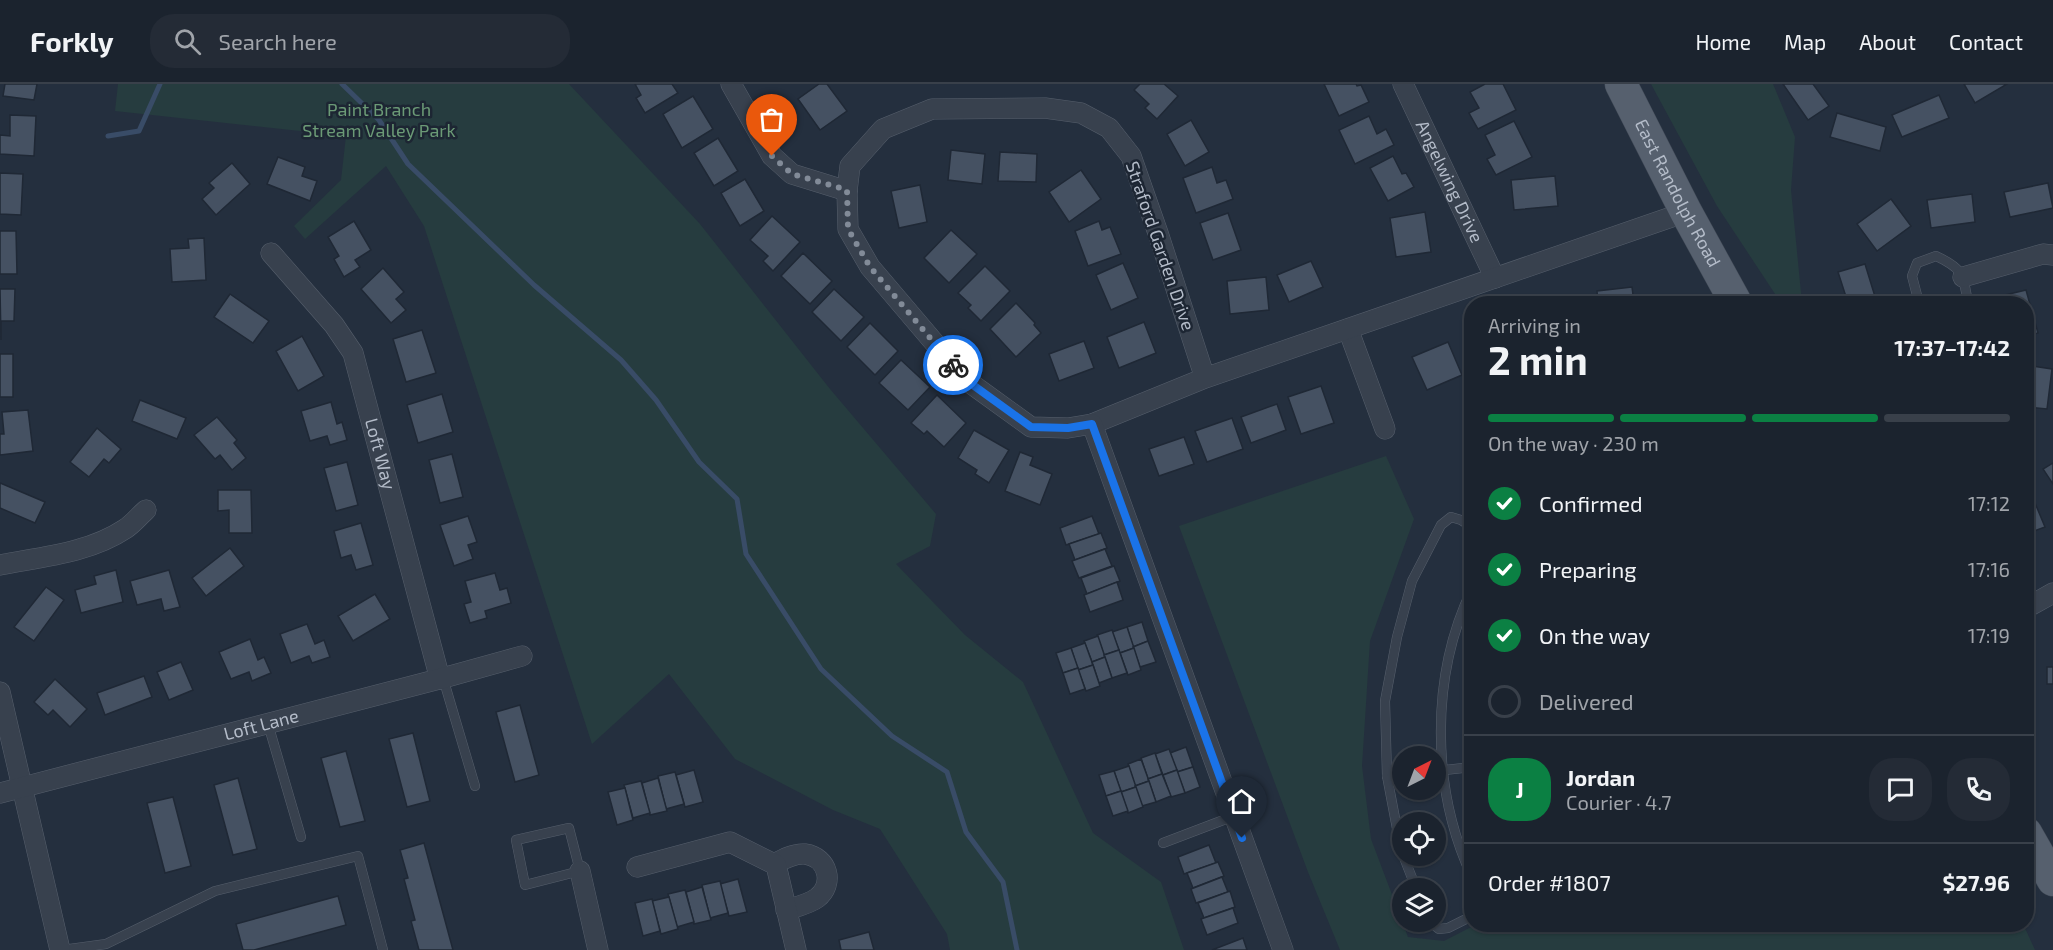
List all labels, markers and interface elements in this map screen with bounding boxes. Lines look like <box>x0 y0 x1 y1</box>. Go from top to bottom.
search box <box>150 14 570 68</box>
text: Forkly <box>30 24 114 58</box>
icon: search <box>171 25 204 58</box>
text: Search here <box>219 28 337 54</box>
text: Home <box>1695 29 1751 54</box>
text: Map <box>1784 29 1826 54</box>
text: About <box>1859 29 1916 54</box>
text: Contact <box>1949 29 2023 54</box>
pin <box>746 94 797 156</box>
park label: Paint Branch Stream Valley Park <box>302 98 456 141</box>
icon: bag <box>755 103 788 136</box>
street label: East Randolph Road <box>1631 115 1726 271</box>
street label: Angelwing Drive <box>1412 116 1489 246</box>
street label: Straford Garden Drive <box>1122 158 1200 333</box>
text: Arriving in <box>1488 313 1581 337</box>
text: 17:37–17:42 <box>1894 334 2010 360</box>
courier <box>923 335 983 395</box>
text: 2 min <box>1488 336 1588 383</box>
icon: bike <box>937 349 970 382</box>
street label: Loft Way <box>361 415 401 492</box>
text: On the way · 230 m <box>1488 431 1659 455</box>
icon: check <box>1488 487 1521 520</box>
text: Confirmed <box>1539 490 1643 516</box>
text: 17:12 <box>1968 491 2010 515</box>
icon: check <box>1488 553 1521 586</box>
text: Preparing <box>1539 556 1637 582</box>
text: 17:16 <box>1968 557 2010 581</box>
icon: check <box>1488 619 1521 652</box>
text: On the way <box>1539 622 1650 648</box>
text: 17:19 <box>1968 623 2010 647</box>
text: Delivered <box>1539 688 1634 714</box>
street label: Loft Lane <box>221 704 301 744</box>
north arrow <box>1392 746 1446 800</box>
map controls <box>1392 746 1446 932</box>
button: chat <box>1869 758 1932 821</box>
button: phone <box>1947 758 2010 821</box>
text: Jordan <box>1566 764 1635 790</box>
pin <box>1216 776 1267 838</box>
text: J <box>1515 776 1524 802</box>
icon: home <box>1225 785 1258 818</box>
text: Courier · 4.7 <box>1566 790 1672 814</box>
button: locate <box>1392 812 1446 866</box>
text: Order #1807 <box>1488 869 1611 895</box>
text: $27.96 <box>1942 869 2010 895</box>
button: layers <box>1392 878 1446 932</box>

